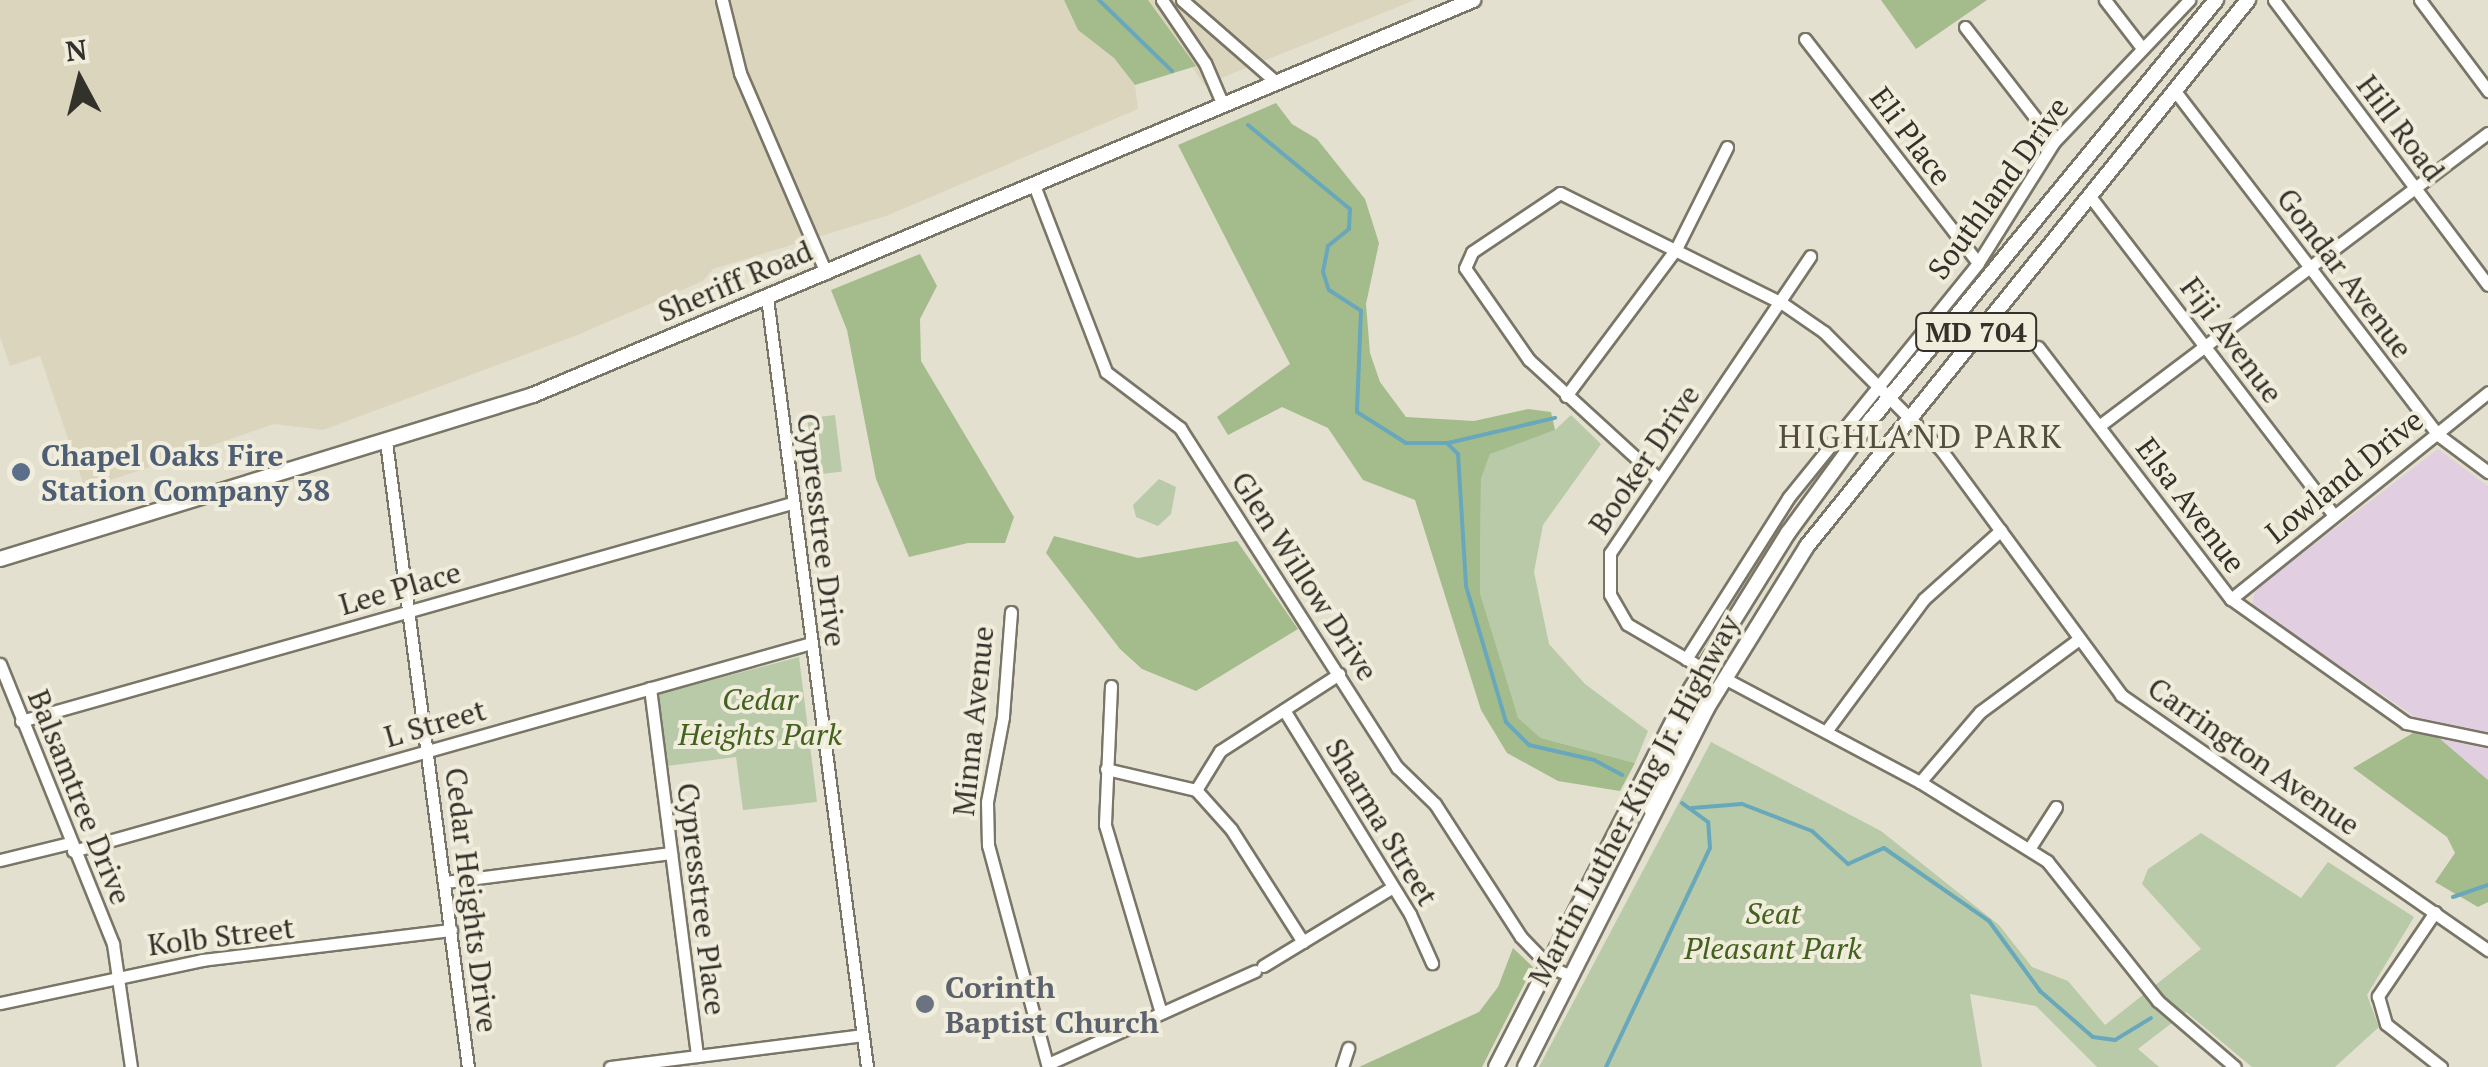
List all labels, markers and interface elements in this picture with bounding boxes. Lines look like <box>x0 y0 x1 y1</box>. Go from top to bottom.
north arrow <box>30 30 130 130</box>
text: N <box>63 30 89 69</box>
street label: Hill Road <box>2350 68 2452 188</box>
street label: Eli Place <box>1863 80 1959 192</box>
street label: Southland Drive <box>1920 90 2076 286</box>
street label: Gondar Avenue <box>2269 181 2421 365</box>
street label: Sheriff Road <box>652 232 818 330</box>
street label: Fiji Avenue <box>2173 270 2291 410</box>
road number: MD 704 <box>1914 309 2038 355</box>
street label: Booker Drive <box>1581 378 1707 540</box>
street label: Lowland Drive <box>2258 402 2430 550</box>
street label: Cypresstree Drive <box>790 411 854 649</box>
district label: HIGHLAND PARK <box>1778 417 2064 455</box>
street label: Elsa Avenue <box>2128 430 2254 580</box>
place label: Chapel Oaks Fire Station Company 38 <box>41 437 330 508</box>
marker: Chapel Oaks Fire Station Company 38 <box>10 461 32 483</box>
street label: Glen Willow Drive <box>1224 465 1386 687</box>
street label: Lee Place <box>335 554 465 622</box>
street label: Martin Luther King Jr. Highway <box>1520 608 1748 992</box>
street label: Minna Avenue <box>945 624 1001 818</box>
street label: Carrington Avenue <box>2141 669 2367 843</box>
park label: Cedar Heights Park <box>678 681 842 752</box>
street label: Balsamtree Drive <box>21 684 139 910</box>
street label: L Street <box>380 691 490 755</box>
street label: Sharma Street <box>1318 732 1446 912</box>
street label: Cedar Heights Drive <box>438 765 506 1035</box>
street label: Cypresstree Place <box>670 781 734 1017</box>
park label: Seat Pleasant Park <box>1684 895 1862 966</box>
street label: Kolb Street <box>146 909 296 963</box>
place label: Corinth Baptist Church <box>945 969 1159 1040</box>
marker: Corinth Baptist Church <box>914 993 936 1015</box>

